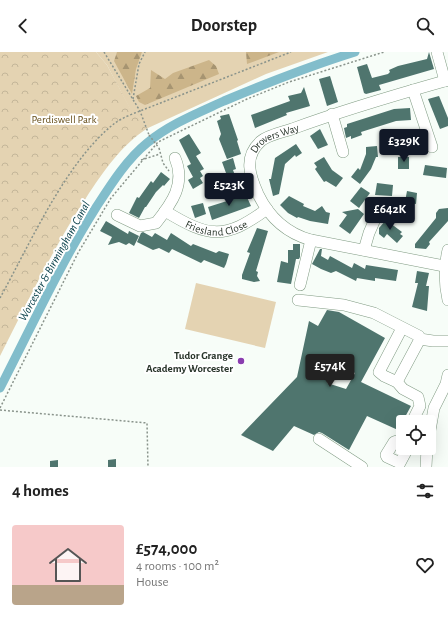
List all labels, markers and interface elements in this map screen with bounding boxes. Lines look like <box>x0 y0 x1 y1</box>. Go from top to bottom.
icon: back <box>12 15 34 37</box>
icon: search <box>414 15 436 37</box>
text: Doorstep <box>191 17 257 35</box>
park label: Perdiswell Park <box>32 114 96 125</box>
street label: Drovers Way <box>248 122 301 155</box>
pin: £329K <box>376 129 432 163</box>
text: £329K <box>388 135 420 148</box>
pin: £523K <box>201 173 257 207</box>
text: £523K <box>214 179 244 192</box>
pin: £642K <box>362 197 418 231</box>
water label: Worcester & Birmingham Canal <box>16 199 92 323</box>
text: £642K <box>374 203 406 216</box>
street label: Friesland Close <box>184 218 249 238</box>
place label: Tudor Grange Academy Worcester <box>146 350 233 374</box>
pin: £574K <box>302 354 358 388</box>
marker: Tudor Grange Academy Worcester <box>236 356 246 366</box>
text: £574K <box>314 360 346 373</box>
map controls <box>396 415 436 455</box>
button: locate <box>396 415 436 455</box>
icon: filters <box>414 480 436 502</box>
text: 4 homes <box>12 482 69 499</box>
text: £574,000 <box>136 540 197 557</box>
icon: home <box>44 541 92 589</box>
icon: heart <box>414 554 436 576</box>
text: 4 rooms · 100 m² <box>136 560 219 573</box>
text: House <box>136 576 168 589</box>

